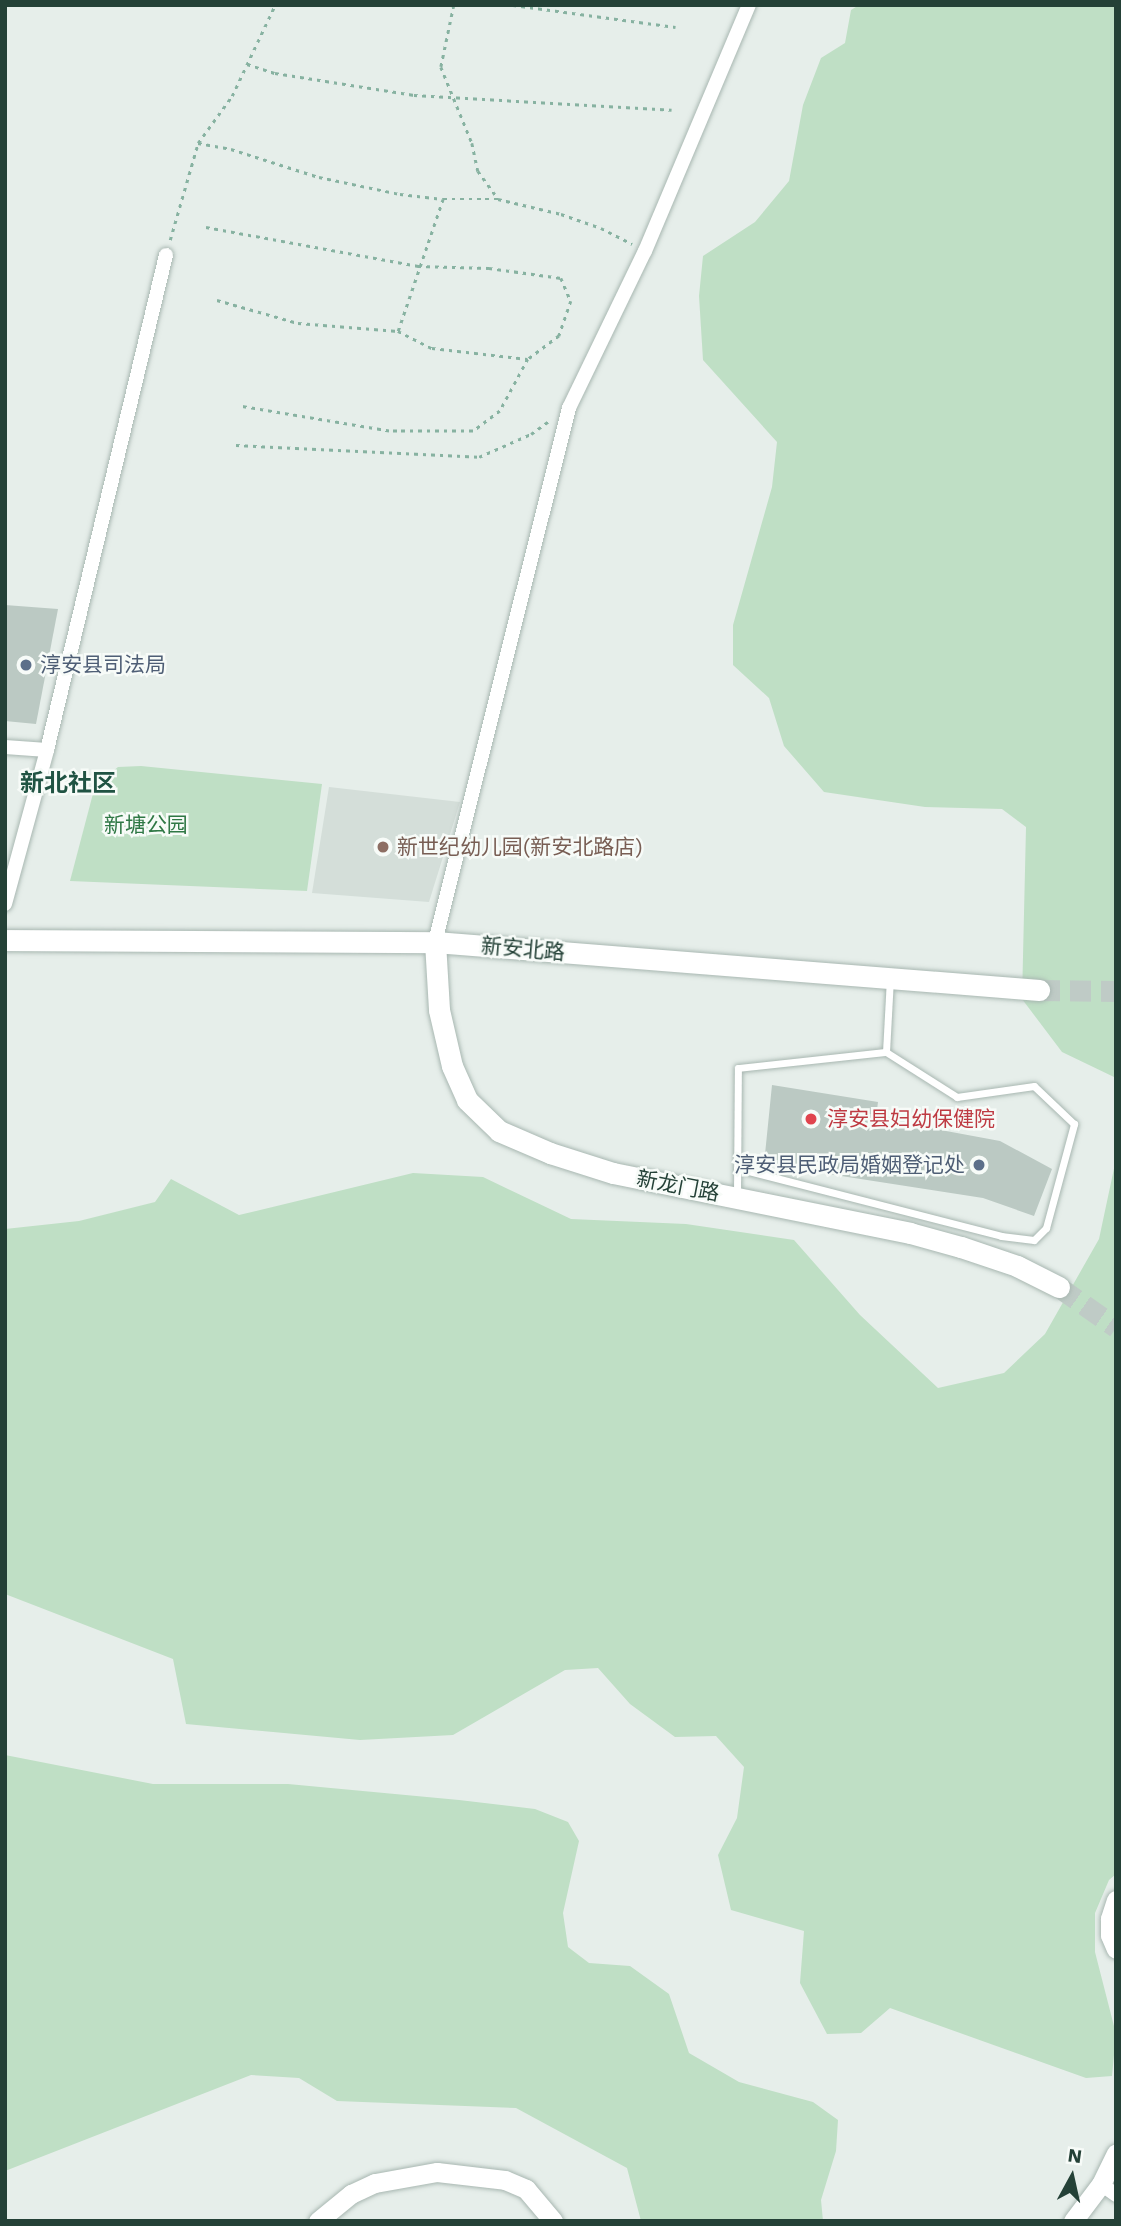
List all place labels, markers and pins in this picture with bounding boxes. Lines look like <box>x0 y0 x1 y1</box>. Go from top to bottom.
place label: 淳安县司法局 <box>40 652 166 678</box>
marker: 淳安县司法局 <box>18 657 34 673</box>
place label: 新世纪幼儿园(新安北路店) <box>397 834 643 860</box>
marker: 新世纪幼儿园(新安北路店) <box>375 839 391 855</box>
place label: 淳安县妇幼保健院 <box>827 1106 995 1132</box>
marker: 淳安县妇幼保健院 <box>801 1109 821 1129</box>
place label: 淳安县民政局婚姻登记处 <box>734 1152 965 1178</box>
marker: 淳安县民政局婚姻登记处 <box>971 1157 987 1173</box>

